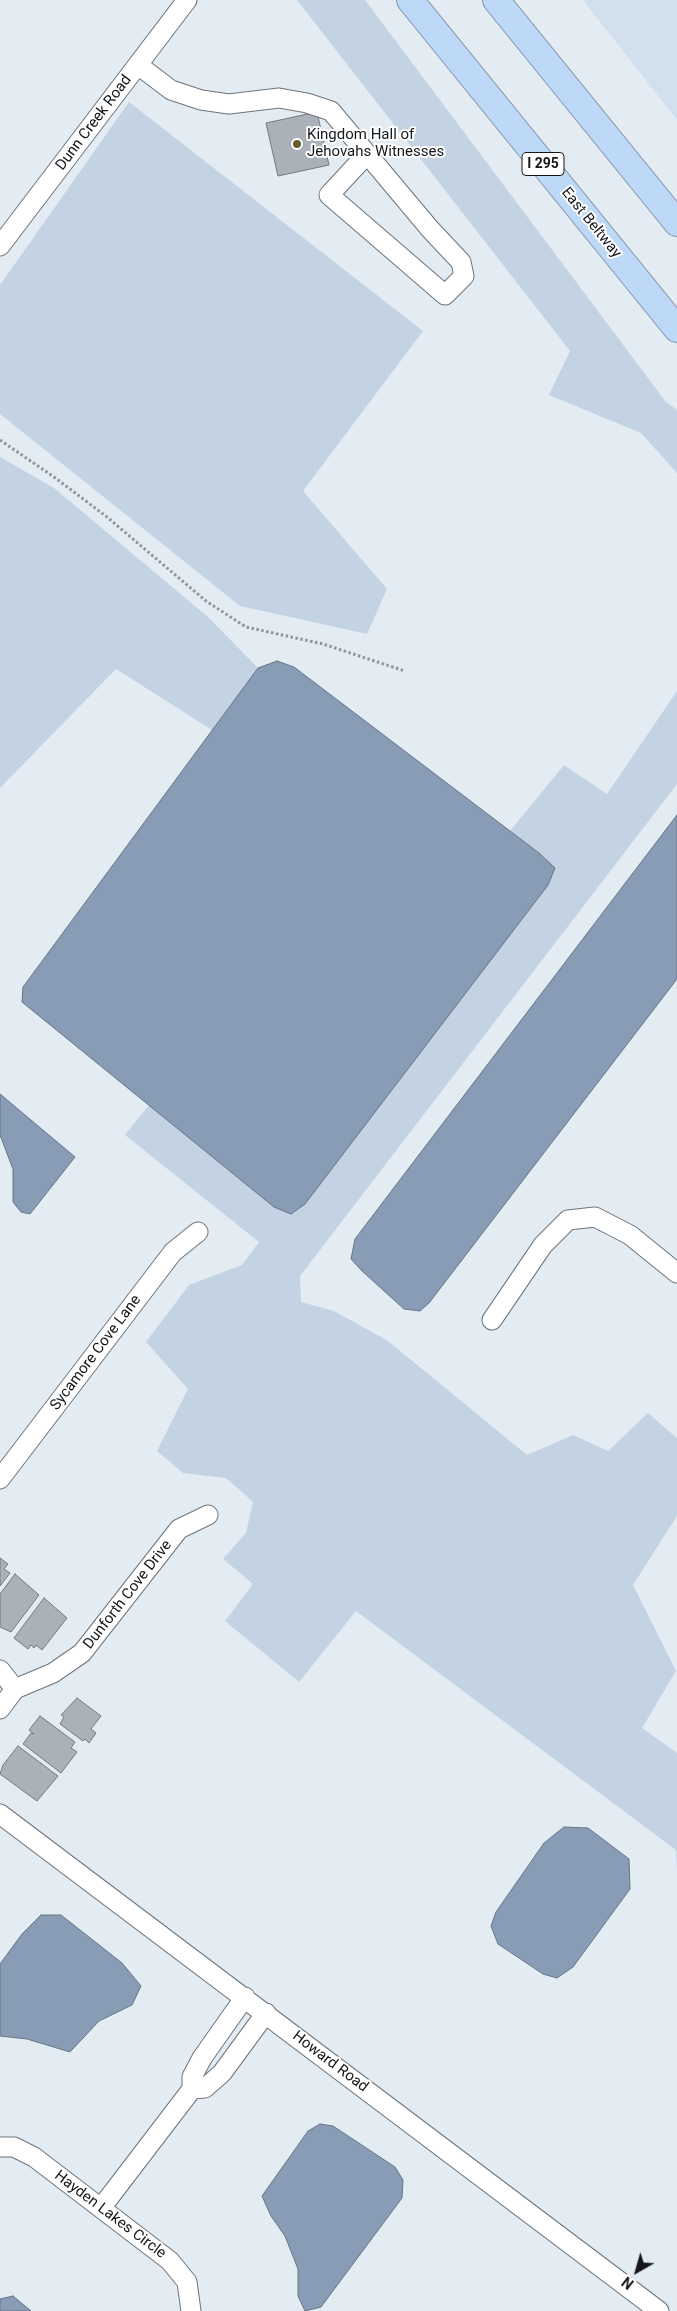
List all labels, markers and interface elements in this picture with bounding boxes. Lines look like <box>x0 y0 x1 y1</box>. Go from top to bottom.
street label: Dunn Creek Road <box>52 72 136 174</box>
place label: Kingdom Hall of Jehovahs Witnesses <box>307 126 444 161</box>
marker: Kingdom Hall of Jehovahs Witnesses <box>291 138 303 150</box>
road number: I 295 <box>522 152 564 175</box>
street label: East Beltway <box>557 184 625 262</box>
street label: Sycamore Cove Lane <box>47 1292 145 1414</box>
street label: Dunforth Cove Drive <box>80 1537 176 1653</box>
street label: Howard Road <box>289 2028 371 2096</box>
street label: Hayden Lakes Circle <box>51 2167 169 2263</box>
north arrow <box>612 2246 662 2296</box>
text: N <box>619 2273 637 2292</box>

